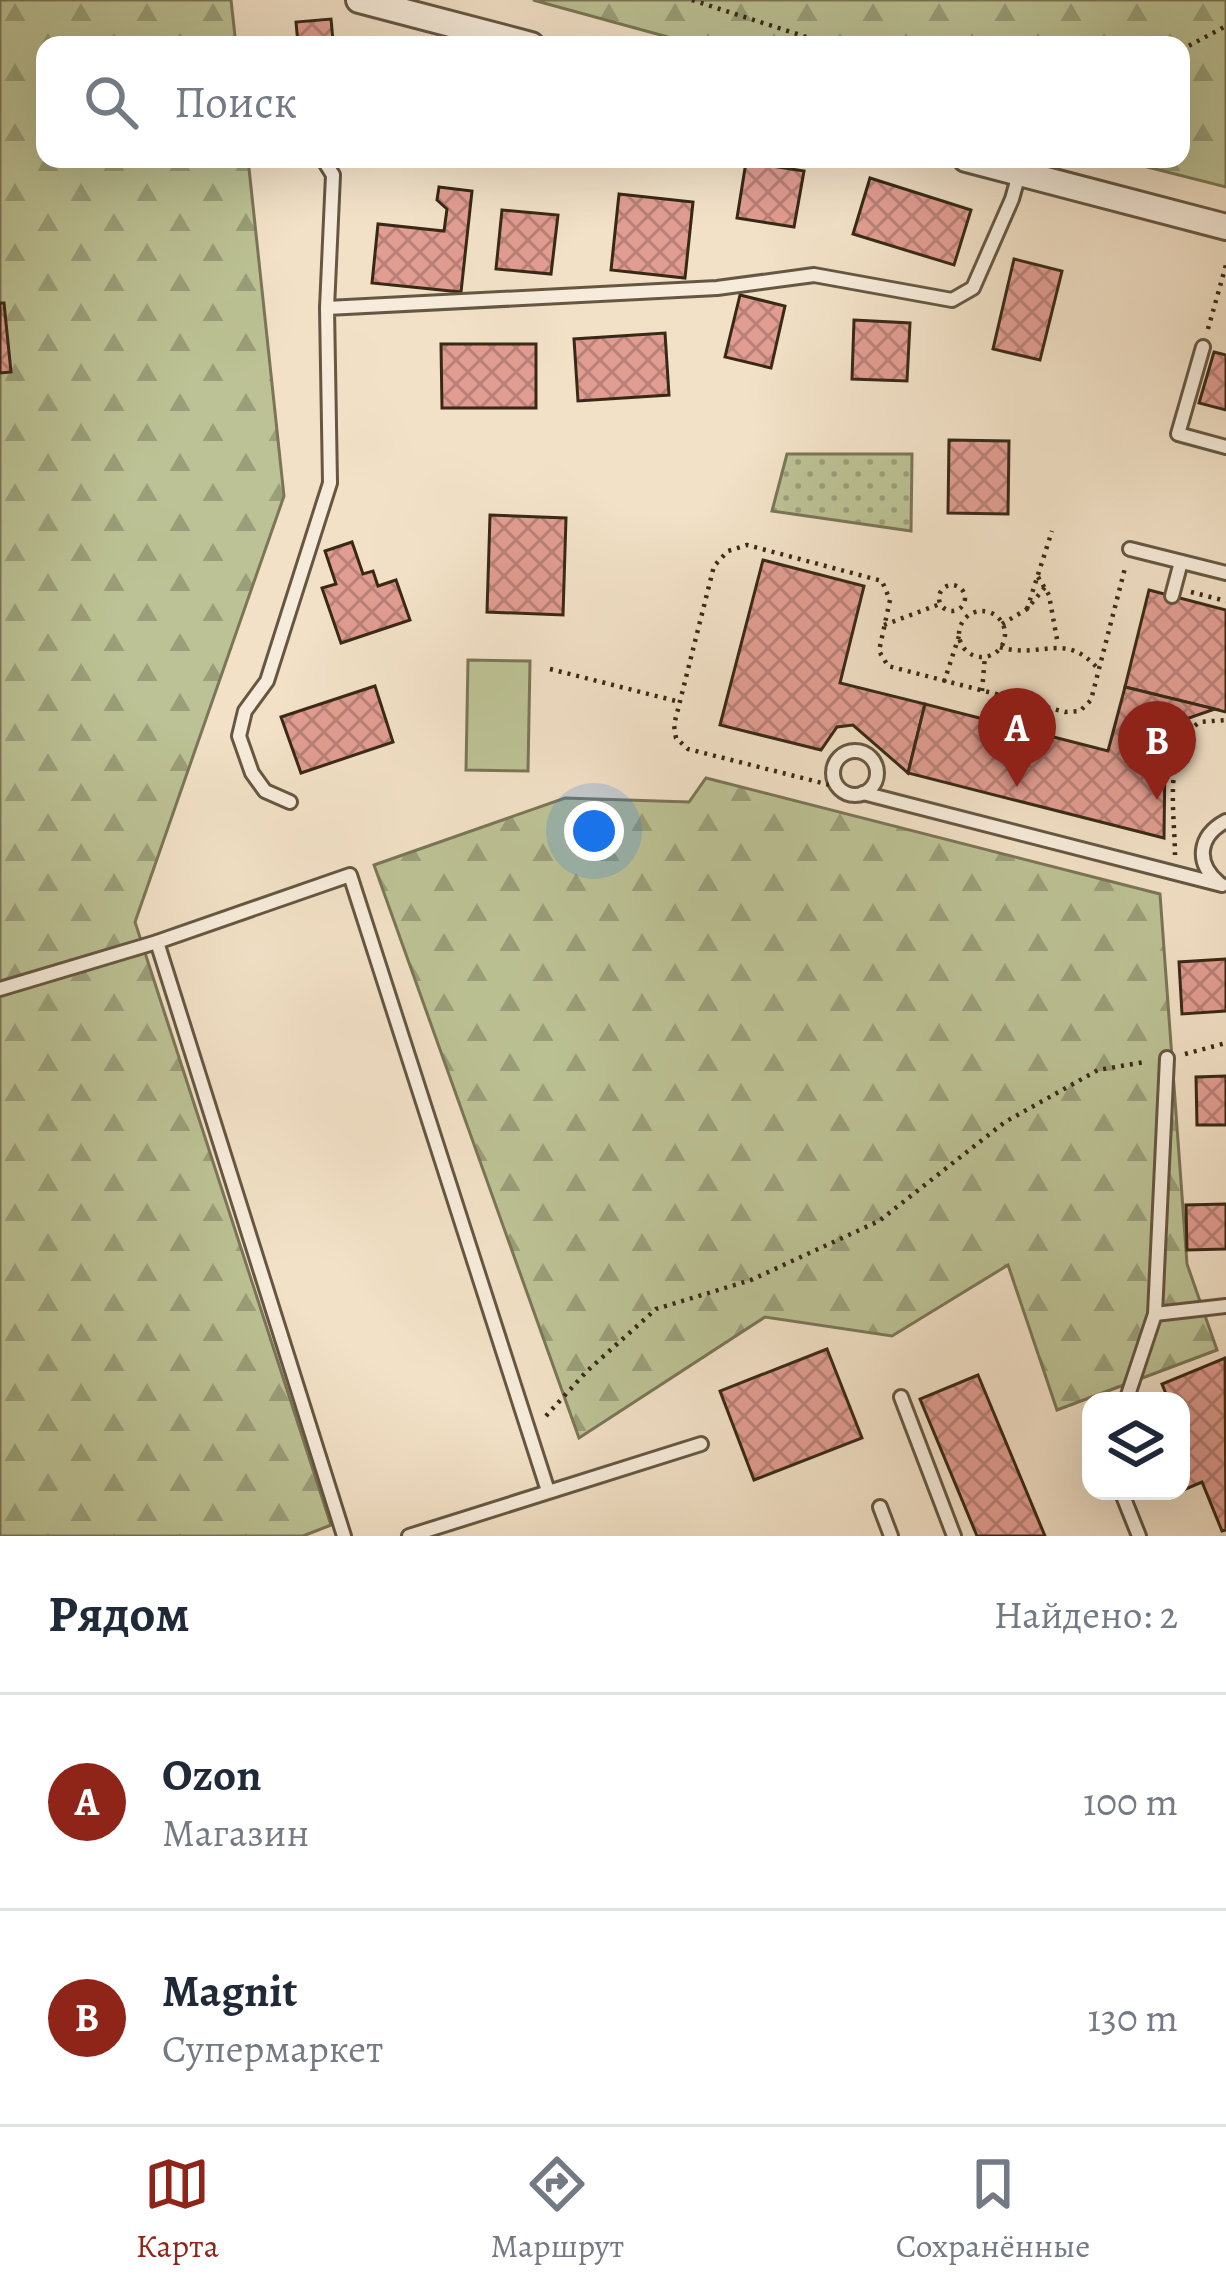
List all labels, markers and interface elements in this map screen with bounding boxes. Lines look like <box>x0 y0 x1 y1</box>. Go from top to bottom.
search box <box>36 36 1190 168</box>
icon: search <box>78 69 144 135</box>
text: Поиск <box>174 71 297 133</box>
pin: A <box>978 688 1056 787</box>
pin: B <box>1118 701 1196 800</box>
your location <box>564 801 624 861</box>
map controls <box>1082 1392 1190 1500</box>
button: layers <box>1082 1392 1190 1500</box>
text: Рядом <box>48 1579 190 1649</box>
text: Найдено: 2 <box>994 1588 1178 1641</box>
text: Ozon <box>162 1744 262 1806</box>
text: A <box>75 1775 99 1828</box>
text: 100 m <box>1083 1775 1178 1828</box>
text: Магазин <box>162 1806 309 1859</box>
text: Magnit <box>162 1960 297 2022</box>
text: B <box>75 1991 99 2044</box>
text: 130 m <box>1087 1991 1178 2044</box>
text: Супермаркет <box>162 2022 383 2075</box>
tab: Карта <box>136 2151 219 2268</box>
tab: Маршрут <box>490 2151 624 2268</box>
tab: Сохранённые <box>896 2151 1090 2268</box>

